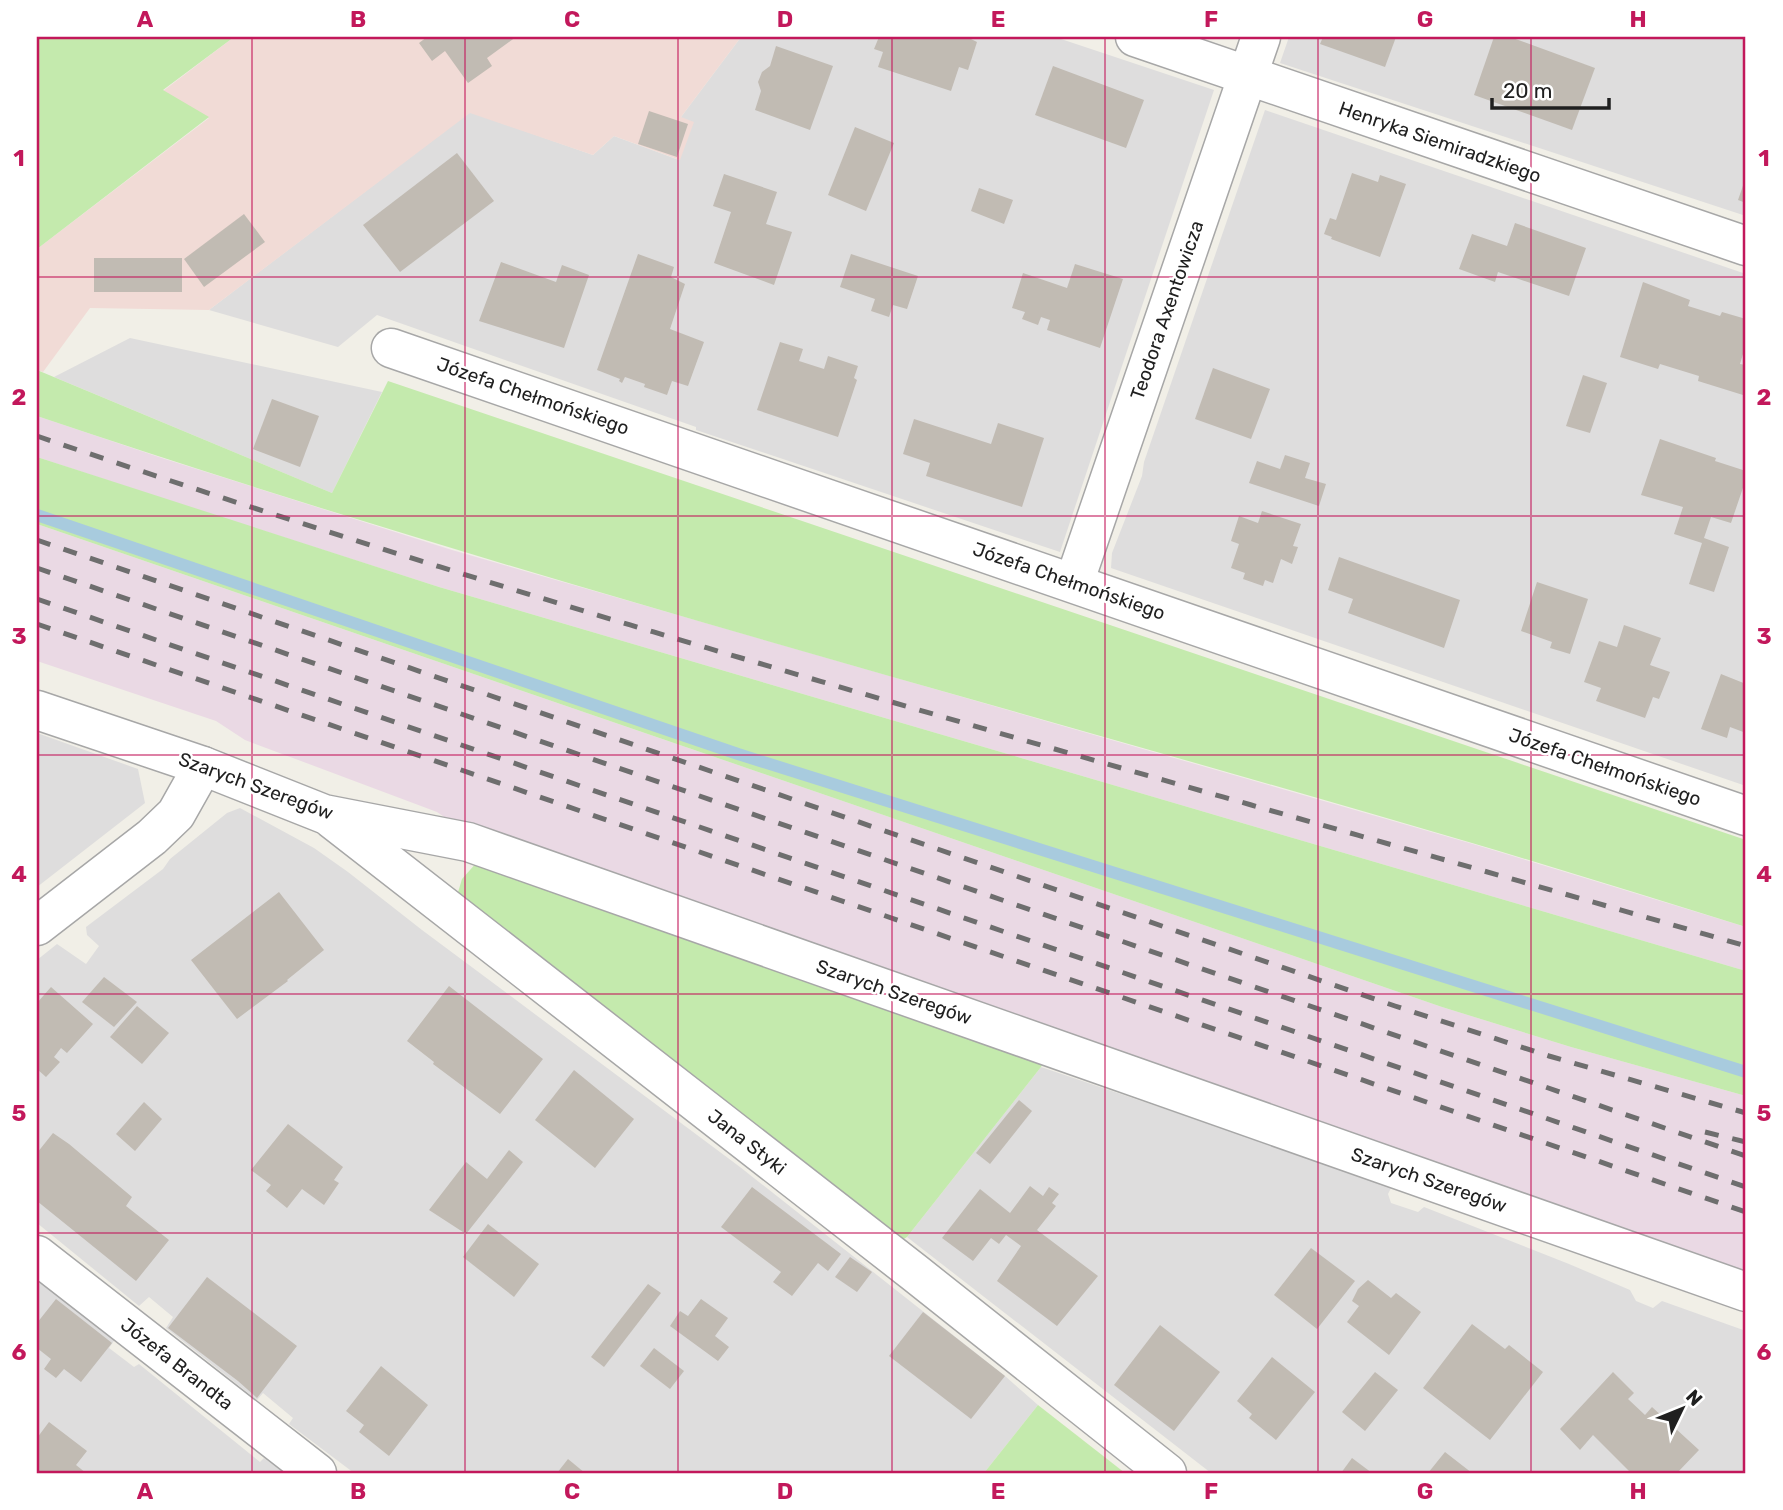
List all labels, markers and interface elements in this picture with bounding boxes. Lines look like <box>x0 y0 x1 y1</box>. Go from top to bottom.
text: A <box>137 5 154 33</box>
text: B <box>350 5 366 33</box>
text: C <box>564 5 580 33</box>
text: D <box>777 5 793 33</box>
text: E <box>991 5 1005 33</box>
text: F <box>1204 5 1218 33</box>
text: G <box>1417 5 1433 33</box>
text: H <box>1629 5 1647 33</box>
scale bar <box>1492 66 1610 110</box>
text: 20 m <box>1503 78 1552 103</box>
street label: Henryka Siemiradzkiego <box>1336 97 1544 187</box>
text: 1 <box>13 144 25 172</box>
text: 1 <box>1758 144 1770 172</box>
street label: Teodora Axentowicza <box>1126 217 1208 403</box>
street label: Józefa Chełmońskiego <box>434 352 632 440</box>
text: 2 <box>12 383 26 411</box>
text: 2 <box>1757 383 1771 411</box>
street label: Józefa Chełmońskiego <box>970 537 1168 625</box>
text: 3 <box>11 622 27 650</box>
text: 3 <box>1756 622 1772 650</box>
street label: Józefa Chełmońskiego <box>1506 723 1704 811</box>
street label: Szarych Szeregów <box>175 747 337 825</box>
text: 4 <box>11 860 27 888</box>
text: 4 <box>1756 860 1772 888</box>
street label: Szarych Szeregów <box>813 955 975 1029</box>
text: 5 <box>12 1099 27 1127</box>
text: 5 <box>1757 1099 1772 1127</box>
street label: Jana Styki <box>703 1104 791 1180</box>
street label: Szarych Szeregów <box>1348 1143 1510 1217</box>
street label: Józefa Brandta <box>116 1313 238 1415</box>
text: 6 <box>12 1338 27 1366</box>
text: 6 <box>1757 1338 1772 1366</box>
north arrow <box>1646 1374 1716 1444</box>
text: N <box>1681 1385 1707 1411</box>
text: A <box>137 1477 154 1505</box>
text: B <box>350 1477 366 1505</box>
text: C <box>564 1477 580 1505</box>
text: D <box>777 1477 793 1505</box>
text: E <box>991 1477 1005 1505</box>
text: F <box>1204 1477 1218 1505</box>
text: G <box>1417 1477 1433 1505</box>
text: H <box>1629 1477 1647 1505</box>

